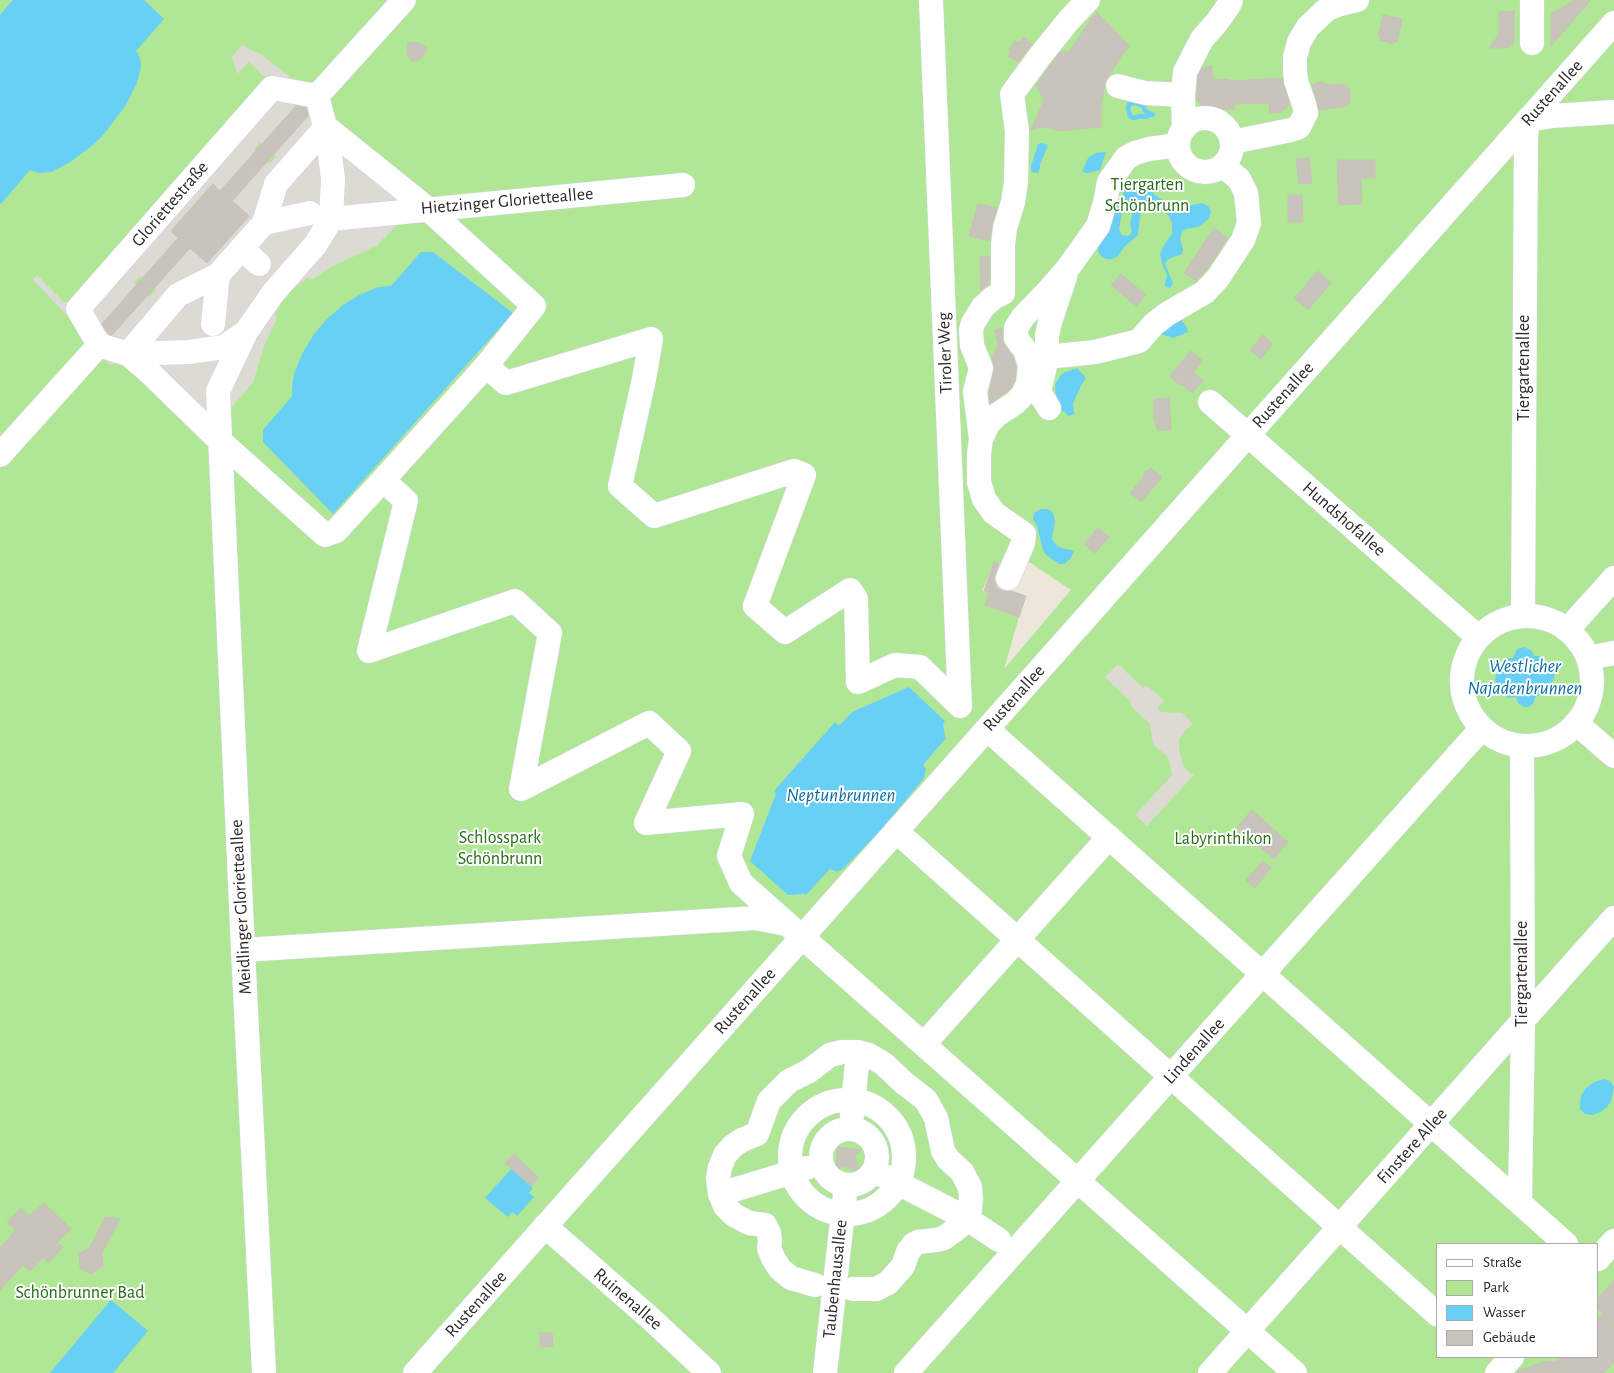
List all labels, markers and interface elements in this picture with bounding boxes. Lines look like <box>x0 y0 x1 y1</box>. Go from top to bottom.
street label: Rustenallee <box>1516 55 1588 131</box>
street label: Gloriettestraße <box>127 157 213 251</box>
park label: Tiergarten Schönbrunn <box>1105 174 1189 216</box>
street label: Hietzinger Glorietteallee <box>420 183 594 219</box>
street label: Tiroler Weg <box>933 312 957 394</box>
street label: Tiergartenallee <box>1513 315 1535 421</box>
street label: Rustenallee <box>1247 357 1319 433</box>
street label: Hundshofallee <box>1298 477 1390 561</box>
water label: Westlicher Najadenbrunnen <box>1468 655 1582 699</box>
street label: Rustenallee <box>978 660 1050 736</box>
water label: Neptunbrunnen <box>787 784 895 806</box>
street label: Meidlinger Glorietteallee <box>226 819 256 995</box>
park label: Schlosspark Schönbrunn <box>458 827 542 870</box>
park label: Labyrinthikon <box>1174 828 1272 850</box>
street label: Tiergartenallee <box>1511 921 1533 1027</box>
street label: Rustenallee <box>709 963 781 1039</box>
street label: Lindenallee <box>1159 1013 1229 1089</box>
street label: Finstere Allee <box>1372 1104 1452 1188</box>
street label: Taubenhausallee <box>818 1219 852 1339</box>
legend <box>1436 1243 1599 1358</box>
text: Straße <box>1483 1255 1522 1270</box>
street label: Ruinenallee <box>589 1263 667 1335</box>
street label: Rustenallee <box>440 1266 512 1342</box>
text: Park <box>1483 1280 1509 1295</box>
park label: Schönbrunner Bad <box>15 1282 145 1304</box>
text: Wasser <box>1483 1305 1525 1320</box>
text: Gebäude <box>1483 1330 1536 1345</box>

